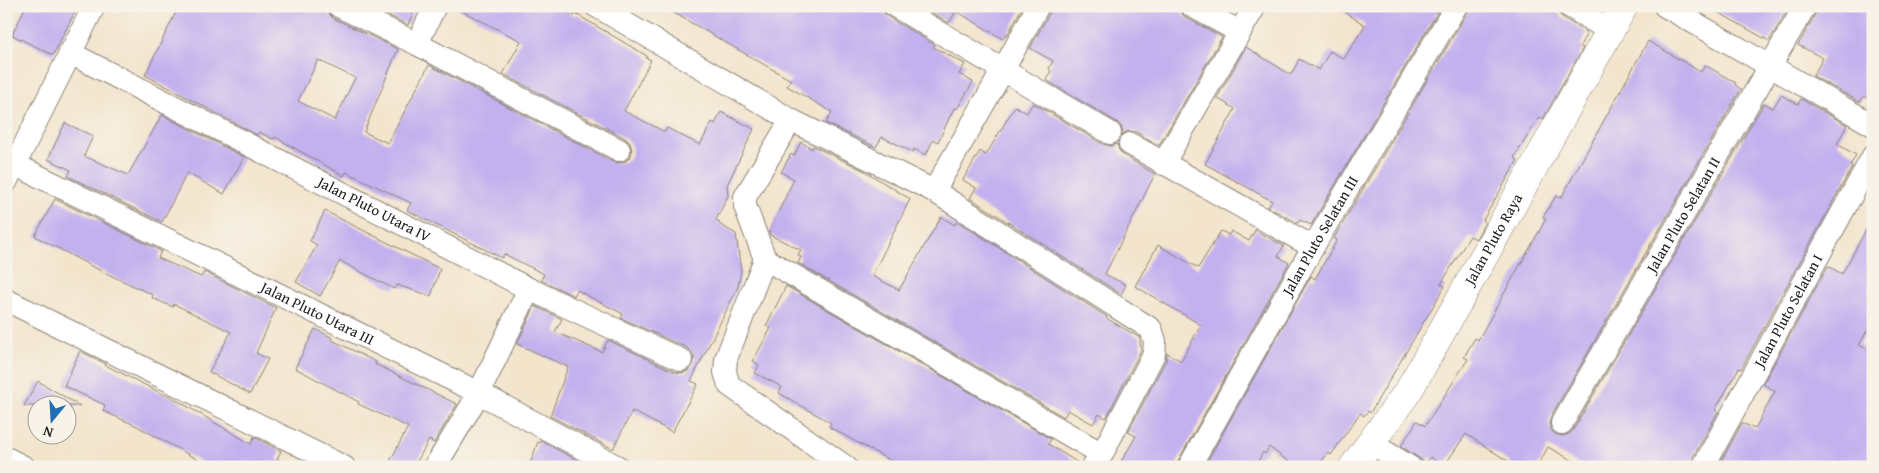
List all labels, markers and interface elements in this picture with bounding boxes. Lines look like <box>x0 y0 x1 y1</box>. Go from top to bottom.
street label: Jalan Pluto Selatan II <box>1640 153 1725 278</box>
street label: Jalan Pluto Utara IV <box>312 170 435 247</box>
street label: Jalan Pluto Selatan III <box>1276 172 1363 301</box>
street label: Jalan Pluto Raya <box>1458 190 1527 290</box>
street label: Jalan Pluto Selatan I <box>1748 250 1827 373</box>
street label: Jalan Pluto Utara III <box>256 275 378 350</box>
north arrow <box>28 396 78 446</box>
text: N <box>40 421 56 443</box>

